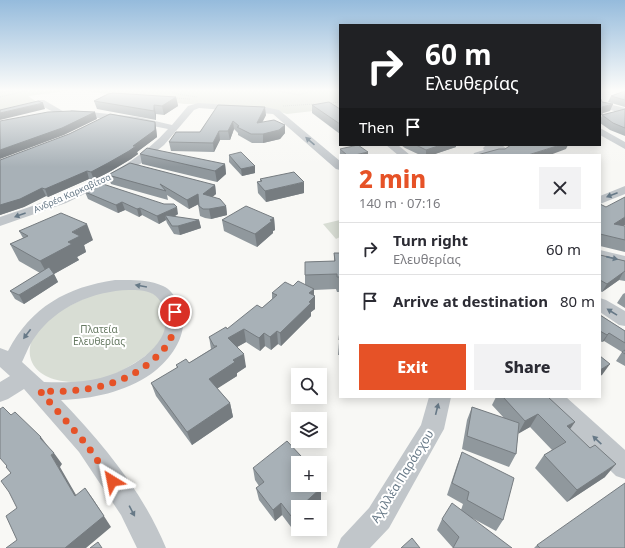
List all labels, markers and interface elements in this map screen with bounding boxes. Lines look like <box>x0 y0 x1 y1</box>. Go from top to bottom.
text: 60 m <box>425 35 492 73</box>
icon: right <box>359 40 411 92</box>
text: Ελευθερίας <box>425 71 519 95</box>
icon: arrive <box>402 116 424 138</box>
text: Then <box>359 117 394 137</box>
one-way arrow <box>305 137 316 146</box>
text: 2 min <box>359 162 426 195</box>
button: close <box>539 167 581 209</box>
street label: Ανδρέα Καρκαβίτσα <box>31 170 113 216</box>
one-way arrow <box>606 192 618 198</box>
text: 140 m · 07:16 <box>359 194 440 212</box>
one-way arrow <box>13 212 25 218</box>
text: Turn right <box>393 230 468 250</box>
icon: right <box>359 238 381 260</box>
text: 60 m <box>546 239 581 259</box>
text: Ελευθερίας <box>393 250 461 268</box>
one-way arrow <box>606 255 619 261</box>
one-way arrow <box>135 283 147 289</box>
icon: arrive <box>359 290 381 312</box>
text: Arrive at destination <box>393 291 548 311</box>
text: 80 m <box>560 291 595 311</box>
pin <box>158 295 192 329</box>
icon: arrive <box>164 301 186 323</box>
one-way arrow <box>607 308 618 315</box>
park label: Πλατεία Ελευθερίας <box>73 322 125 348</box>
one-way arrow <box>23 329 32 340</box>
button: Exit <box>359 344 466 390</box>
button: Share <box>474 344 581 390</box>
map controls <box>291 368 327 536</box>
button: search <box>291 368 327 404</box>
one-way arrow <box>434 403 440 415</box>
button: layers <box>291 412 327 448</box>
street label: Αχιλλέα Παράσχου <box>367 426 437 526</box>
one-way arrow <box>592 436 602 445</box>
button: + <box>291 456 327 492</box>
position arrow <box>91 460 133 502</box>
button: − <box>291 500 327 536</box>
one-way arrow <box>129 505 135 516</box>

